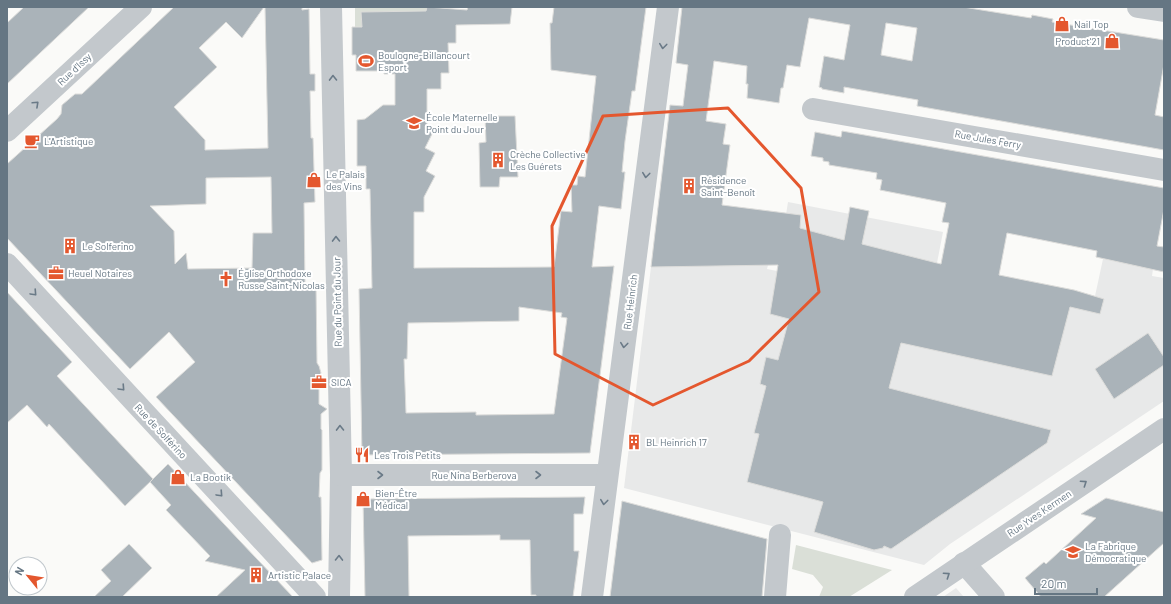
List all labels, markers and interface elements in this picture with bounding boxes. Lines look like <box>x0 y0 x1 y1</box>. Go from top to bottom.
shop icon: Nail Top <box>1053 15 1071 33</box>
place label: Nail Top <box>1074 18 1109 30</box>
shop icon: Product'21 <box>1103 32 1121 50</box>
place label: Product'21 <box>1055 35 1100 47</box>
one-way arrow <box>659 43 668 49</box>
place label: Boulogne-Billancourt Esport <box>378 49 470 73</box>
street label: Rue d'Issy <box>55 50 94 88</box>
sports icon: Boulogne-Billancourt Esport <box>357 52 375 70</box>
one-way arrow <box>329 75 337 81</box>
one-way arrow <box>31 102 39 109</box>
place label: École Maternelle Point du Jour <box>426 111 498 135</box>
school or university icon: École Maternelle Point du Jour <box>405 114 423 132</box>
street label: Rue Jules Ferry <box>954 127 1022 151</box>
cafe icon: L'Artistique <box>23 132 41 150</box>
place label: L'Artistique <box>44 135 93 147</box>
place label: Crèche Collective Les Guérets <box>510 148 586 172</box>
building icon: Crèche Collective Les Guérets <box>489 151 507 169</box>
place label: Le Palais des Vins <box>326 168 365 192</box>
shop icon: Le Palais des Vins <box>305 171 323 189</box>
one-way arrow <box>642 172 651 178</box>
place label: Résidence Saint-Benoît <box>701 174 756 198</box>
building icon: Résidence Saint-Benoît <box>680 177 698 195</box>
one-way arrow <box>332 236 340 242</box>
building icon: Le Solferino <box>61 237 79 255</box>
place label: Le Solferino <box>82 240 134 252</box>
street label: Rue du Point du Jour <box>330 257 344 347</box>
office icon: Heuel Notaires <box>47 264 65 282</box>
place label: Heuel Notaires <box>68 267 132 279</box>
place label: Église Orthodoxe Russe Saint-Nicolas <box>238 267 325 291</box>
church icon: Église Orthodoxe Russe Saint-Nicolas <box>217 270 235 288</box>
street label: Rue Heinrich <box>621 274 639 330</box>
one-way arrow <box>29 288 36 296</box>
one-way arrow <box>620 342 629 348</box>
office icon: SICA <box>310 373 328 391</box>
place label: SICA <box>331 376 352 388</box>
one-way arrow <box>117 383 125 391</box>
street label: Rue de Solférino <box>133 401 189 461</box>
one-way arrow <box>336 425 344 431</box>
building icon: BL Heinrich 17 <box>625 433 643 451</box>
place label: BL Heinrich 17 <box>646 436 707 448</box>
restaurant icon: Les Trois Petits <box>353 446 371 464</box>
place label: Les Trois Petits <box>374 449 441 461</box>
shop icon: La Bootik <box>169 468 187 486</box>
street label: Rue Nina Berberova <box>431 469 517 481</box>
place label: La Bootik <box>190 471 231 483</box>
one-way arrow <box>377 471 383 479</box>
one-way arrow <box>535 471 541 479</box>
one-way arrow <box>1080 480 1087 487</box>
place label: Bien-Être Médical <box>375 487 417 511</box>
street label: Rue Yves Kermen <box>1005 487 1073 539</box>
one-way arrow <box>215 489 223 497</box>
shop icon: Bien-Être Médical <box>354 490 372 508</box>
one-way arrow <box>600 499 609 505</box>
place label: La Fabrique Démocratique <box>1085 540 1146 564</box>
school or university icon: La Fabrique Démocratique <box>1064 543 1082 561</box>
one-way arrow <box>335 555 344 561</box>
north arrow <box>8 556 48 596</box>
text: N <box>11 564 26 577</box>
building icon: Artistic Palace <box>247 566 265 584</box>
place label: Artistic Palace <box>268 569 331 581</box>
scale bar <box>1035 570 1097 596</box>
one-way arrow <box>943 572 950 580</box>
text: 20 m <box>1041 576 1067 590</box>

